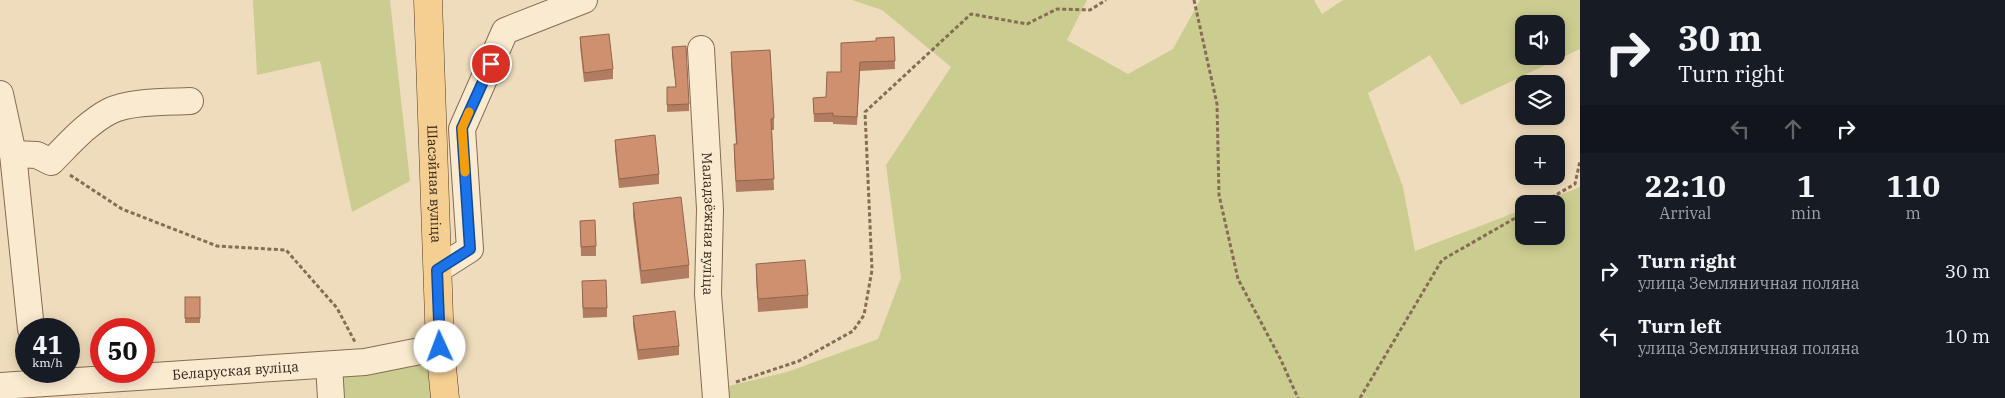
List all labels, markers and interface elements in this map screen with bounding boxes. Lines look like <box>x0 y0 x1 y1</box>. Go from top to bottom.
map controls <box>1515 15 1565 245</box>
button: sound <box>1515 15 1565 65</box>
text: 30 m <box>1678 15 1762 61</box>
icon: right <box>1595 20 1660 85</box>
pin <box>470 43 512 85</box>
icon: arrive <box>477 50 505 78</box>
text: Turn right <box>1678 59 1785 88</box>
button: layers <box>1515 75 1565 125</box>
icon: left <box>1726 115 1754 143</box>
icon: ahead <box>1779 115 1807 143</box>
icon: right <box>1832 115 1860 143</box>
street label: Шасэйная вуліца <box>423 124 445 244</box>
button: + <box>1515 135 1565 185</box>
street label: Маладзёжная вуліца <box>698 152 719 296</box>
text: 22:10 <box>1645 166 1726 205</box>
text: 1 <box>1797 166 1815 205</box>
text: 110 <box>1886 166 1940 205</box>
button: − <box>1515 195 1565 245</box>
text: Arrival <box>1659 203 1711 223</box>
text: min <box>1791 203 1821 223</box>
text: m <box>1906 203 1921 223</box>
text: Turn right <box>1638 249 1736 273</box>
icon: right <box>1595 257 1623 285</box>
text: 30 m <box>1945 259 1990 283</box>
text: улица Земляничная поляна <box>1638 273 1860 293</box>
text: Turn left <box>1638 314 1721 338</box>
speed limit sign: 50 <box>90 318 155 383</box>
position arrow <box>413 320 465 372</box>
icon: left <box>1595 322 1623 350</box>
text: 10 m <box>1945 324 1990 348</box>
text: 41 <box>32 328 63 361</box>
text: улица Земляничная поляна <box>1638 338 1860 358</box>
text: km/h <box>32 355 63 370</box>
street label: Беларуская вуліца <box>172 357 300 384</box>

